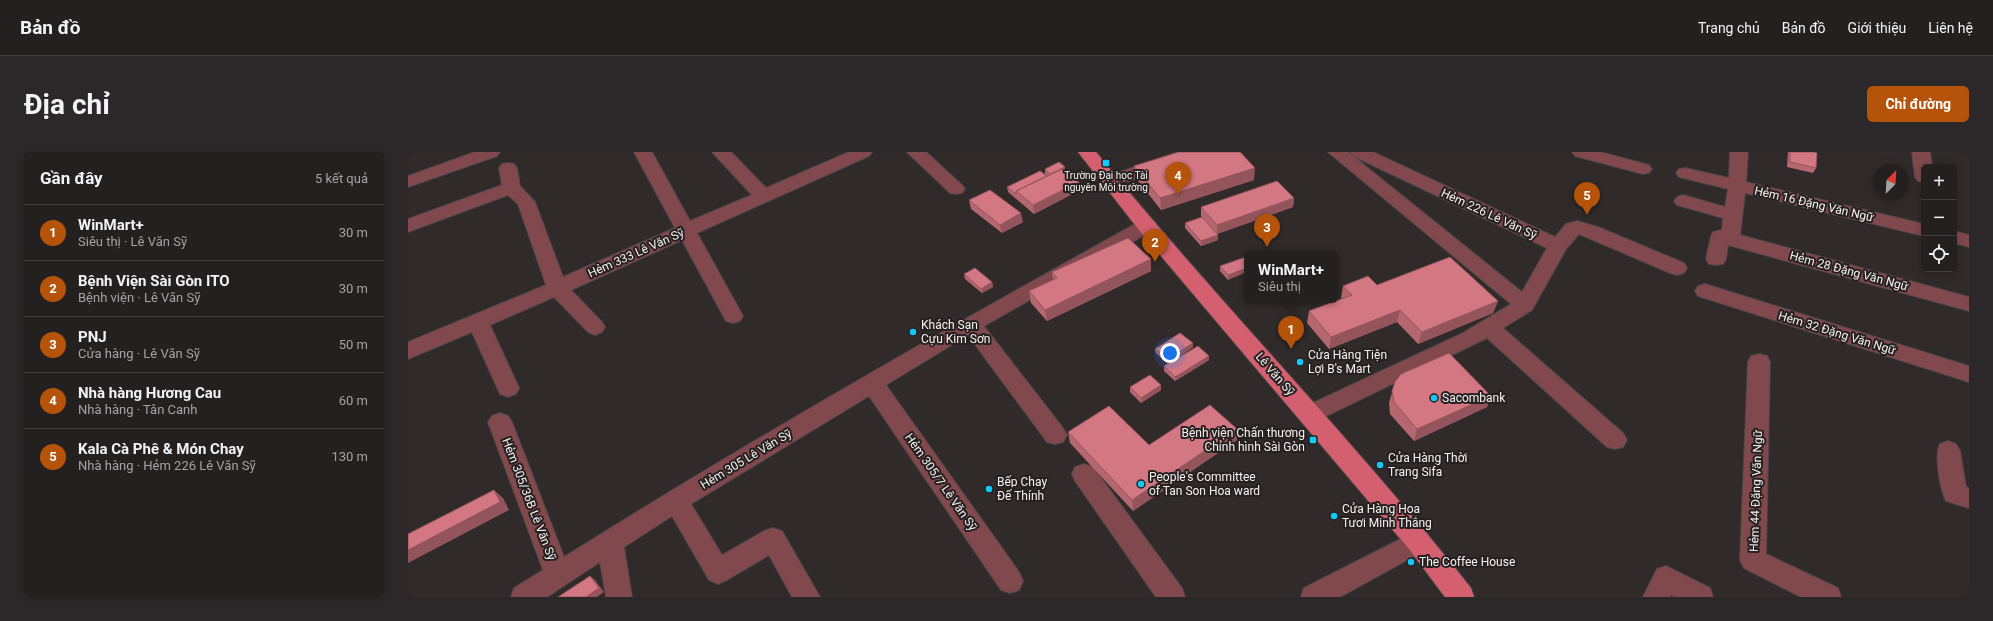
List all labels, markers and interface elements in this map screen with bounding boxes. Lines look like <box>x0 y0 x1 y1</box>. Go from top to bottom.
text: Bản đồ <box>20 16 80 39</box>
text: Trang chủ <box>1698 20 1760 36</box>
text: Bản đồ <box>1782 20 1826 36</box>
text: Giới thiệu <box>1848 20 1906 36</box>
text: Liên hệ <box>1928 20 1973 36</box>
button: Chỉ đường <box>1867 86 1969 122</box>
text: Địa chỉ <box>24 88 110 121</box>
marker: Trường Đại học Tài nguyên Môi trường <box>1101 158 1111 168</box>
pin: 4 <box>1165 162 1191 195</box>
north arrow <box>1873 164 1909 200</box>
map controls <box>1921 164 1957 272</box>
button: + <box>1921 164 1957 200</box>
text: Gần đây <box>40 168 103 188</box>
place label: Trường Đại học Tài nguyên Môi trường <box>1064 170 1148 193</box>
text: 5 kết quả <box>315 171 368 186</box>
pin: 5 <box>1574 182 1600 215</box>
street label: Hẻm 16 Đặng Văn Ngữ <box>1753 183 1876 225</box>
street label: Hẻm 226 Lê Văn Sỹ <box>1439 186 1539 242</box>
button: − <box>1921 200 1957 236</box>
pin: 3 <box>1254 214 1280 247</box>
text: WinMart+ <box>78 216 144 234</box>
text: 1 <box>49 225 57 240</box>
text: 30 m <box>339 225 368 240</box>
street label: Hẻm 333 Lê Văn Sỹ <box>586 225 687 280</box>
pin: 2 <box>1142 229 1168 262</box>
text: Siêu thị · Lê Văn Sỹ <box>78 234 187 249</box>
button: locate <box>1921 236 1957 272</box>
street label: Hẻm 28 Đặng Văn Ngữ <box>1788 248 1910 294</box>
popup <box>1244 251 1338 303</box>
text: WinMart+ <box>1258 261 1324 279</box>
text: Bệnh Viện Sài Gòn ITO <box>78 272 230 290</box>
text: Siêu thị <box>1258 279 1301 294</box>
text: 2 <box>49 281 57 296</box>
text: 30 m <box>339 281 368 296</box>
text: Bệnh viện · Lê Văn Sỹ <box>78 290 200 305</box>
street label: Hẻm 32 Đặng Văn Ngữ <box>1777 308 1898 358</box>
pin: 1 <box>1278 316 1304 349</box>
place label: Khách Sạn Cựu Kim Sơn <box>921 318 990 346</box>
marker: Khách Sạn Cựu Kim Sơn <box>908 327 918 337</box>
text: PNJ <box>78 328 107 346</box>
text: 3 <box>49 337 57 352</box>
text: 50 m <box>339 337 368 352</box>
your location <box>1160 343 1180 363</box>
text: Cửa hàng · Lê Văn Sỹ <box>78 346 200 361</box>
place label: Cửa Hàng Tiện Lợi B's Mart <box>1308 348 1387 376</box>
street label: Lê Văn Sỹ <box>1253 350 1298 398</box>
marker: Cửa Hàng Tiện Lợi B's Mart <box>1295 357 1305 367</box>
text: Nhà hàng Hương Cau <box>78 384 221 402</box>
place label: Sacombank <box>1442 391 1506 405</box>
text: 4 <box>49 393 57 408</box>
text: 60 m <box>339 393 368 408</box>
marker: Sacombank <box>1429 393 1439 403</box>
text: Nhà hàng · Tân Canh <box>78 402 197 417</box>
street label: Hẻm 305 Lê Văn Sỹ <box>698 426 794 492</box>
place label: Bệnh viện Chấn thương Chỉnh hình Sài Gòn <box>1182 426 1305 454</box>
street label: Hẻm 44 Đặng Văn Ngữ <box>1747 429 1765 552</box>
street label: Hẻm 305/7 Lê Văn Sỹ <box>902 431 980 534</box>
marker: Bệnh viện Chấn thương Chỉnh hình Sài Gòn <box>1308 435 1318 445</box>
street label: Hẻm 305/36B Lê Văn Sỹ <box>499 436 559 562</box>
text: Kala Cà Phê & Món Chay <box>78 440 244 458</box>
text: 5 <box>49 449 57 464</box>
text: 130 m <box>331 449 368 464</box>
place label: Cửa Hàng Thời Trang Sifa <box>1388 451 1468 479</box>
text: Nhà hàng · Hẻm 226 Lê Văn Sỹ <box>78 458 256 473</box>
marker: Cửa Hàng Thời Trang Sifa <box>1375 460 1385 470</box>
place label: People's Committee of Tan Son Hoa ward <box>1149 470 1260 498</box>
place label: Bếp Chay Đế Thính <box>997 475 1047 503</box>
marker: People's Committee of Tan Son Hoa ward <box>1136 479 1146 489</box>
marker: Bếp Chay Đế Thính <box>984 484 994 494</box>
place label: Cửa Hàng Hoa Tươi Minh Thắng <box>1342 502 1432 530</box>
marker: Cửa Hàng Hoa Tươi Minh Thắng <box>1329 511 1339 521</box>
place label: The Coffee House <box>1419 555 1515 569</box>
marker: The Coffee House <box>1406 557 1416 567</box>

